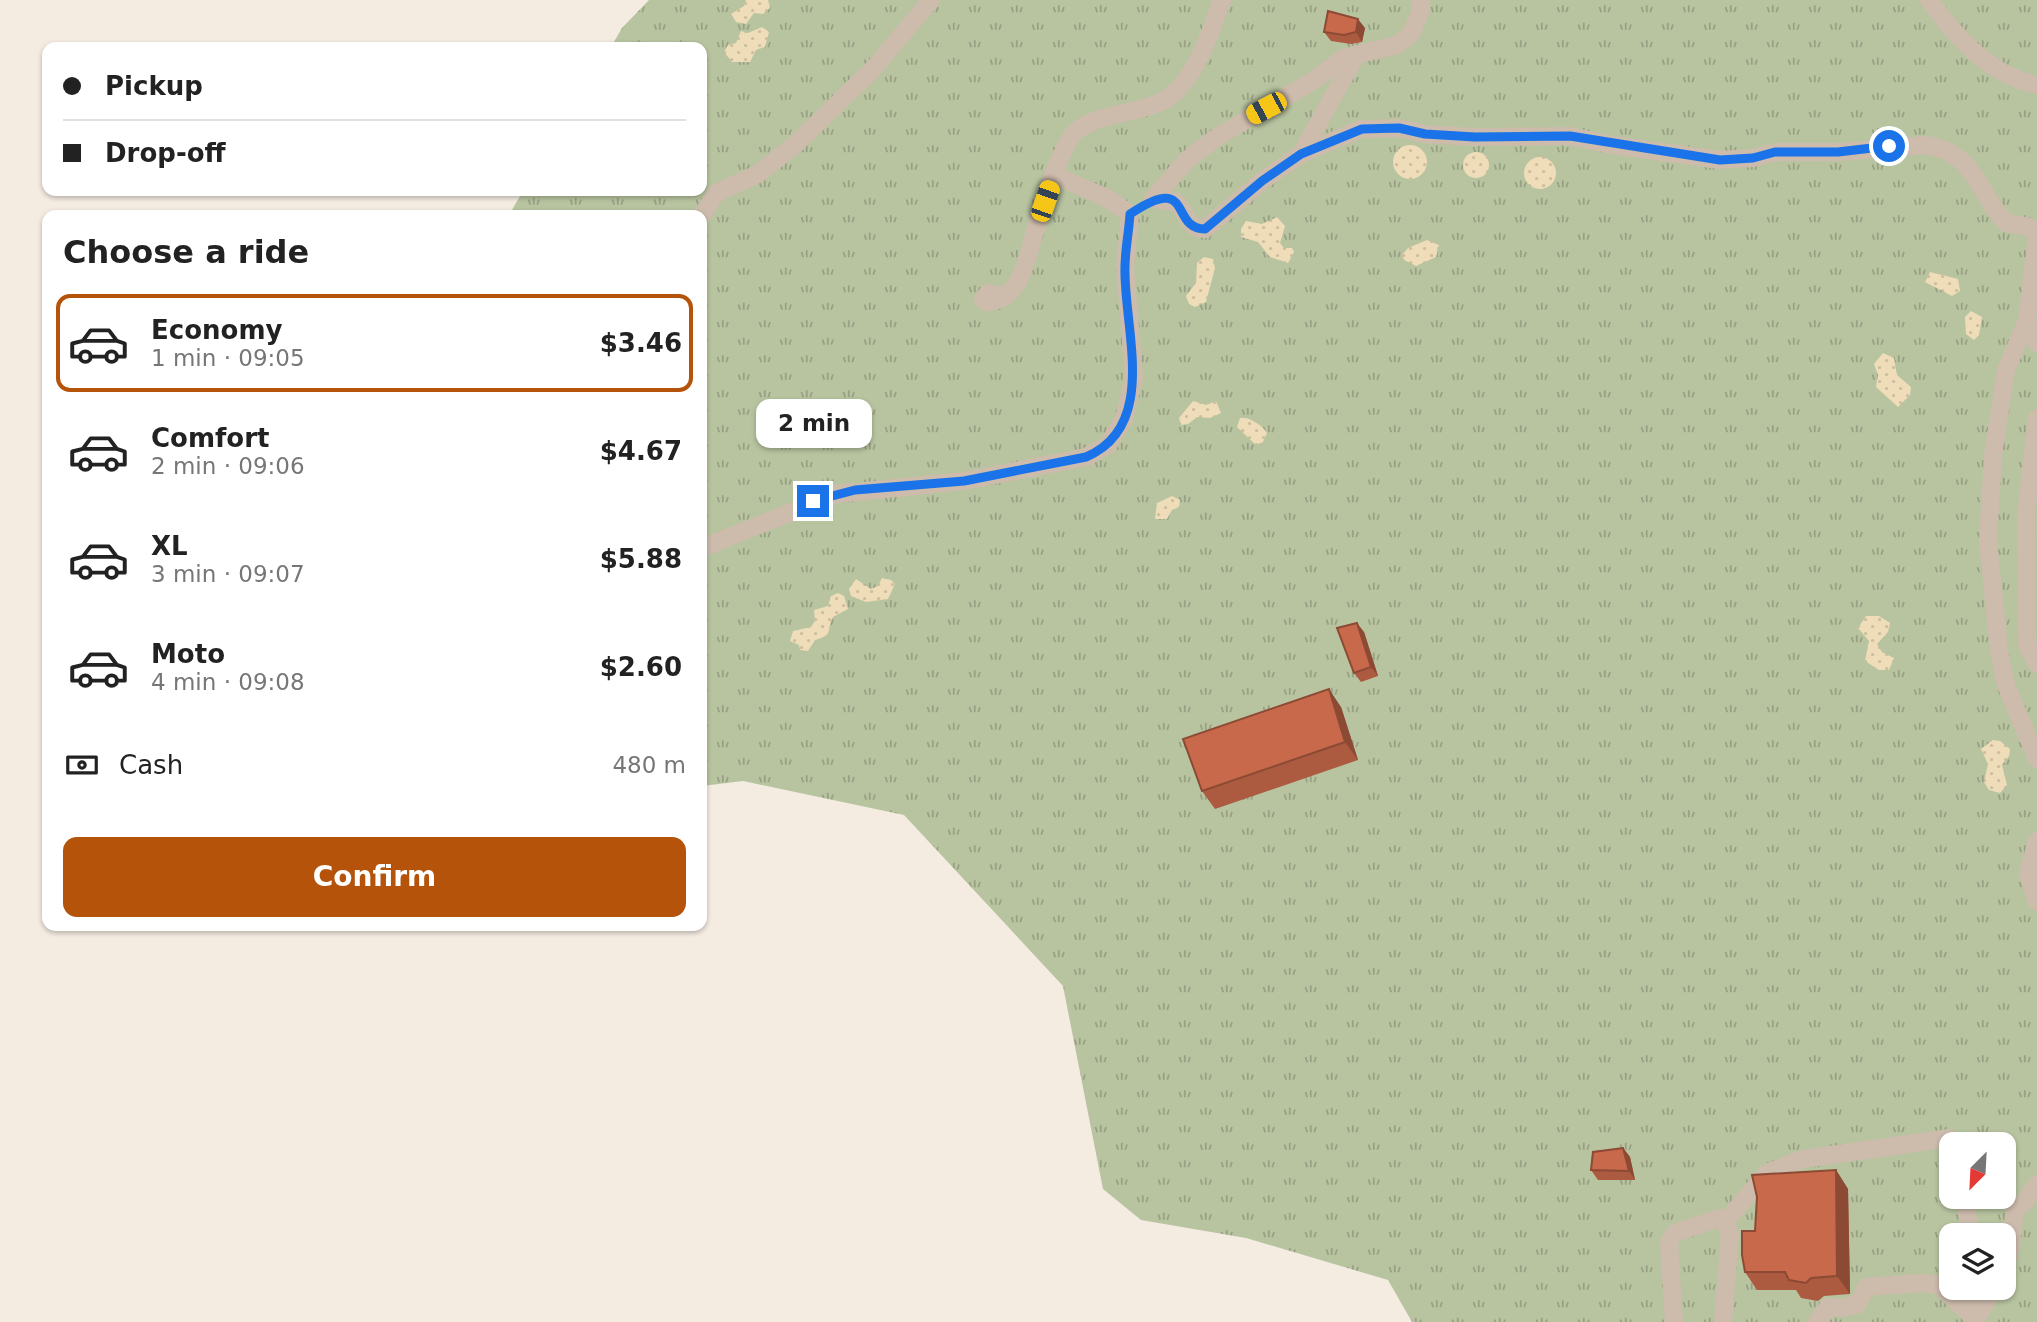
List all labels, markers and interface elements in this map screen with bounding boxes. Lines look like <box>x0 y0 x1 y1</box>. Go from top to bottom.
text: Pickup <box>105 71 203 101</box>
car <box>1243 89 1290 127</box>
route start <box>1873 130 1905 162</box>
text: Drop-off <box>105 138 226 168</box>
car <box>1029 178 1062 224</box>
text: Choose a ride <box>63 233 309 271</box>
icon: car <box>67 312 130 375</box>
text: Economy <box>151 315 282 345</box>
text: $3.46 <box>600 328 682 358</box>
text: 1 min · 09:05 <box>151 345 305 371</box>
callout: 2 min <box>755 400 871 448</box>
text: 2 min <box>778 410 850 436</box>
icon: car <box>67 420 130 483</box>
text: Comfort <box>151 423 269 453</box>
text: $4.67 <box>600 436 682 466</box>
text: 2 min · 09:06 <box>151 453 305 479</box>
route end <box>797 485 829 517</box>
icon: car <box>67 528 130 591</box>
text: XL <box>151 531 188 561</box>
text: $5.88 <box>600 544 682 574</box>
text: 3 min · 09:07 <box>151 561 305 587</box>
icon: car <box>67 636 130 699</box>
text: Moto <box>151 639 225 669</box>
text: $2.60 <box>600 652 682 682</box>
text: 4 min · 09:08 <box>151 669 305 695</box>
icon: cash <box>63 746 101 784</box>
text: Cash <box>119 750 183 780</box>
text: 480 m <box>612 752 686 778</box>
button: Confirm <box>63 837 686 917</box>
north arrow <box>1939 1132 2016 1209</box>
map controls <box>1939 1132 2016 1300</box>
button: layers <box>1939 1223 2016 1300</box>

